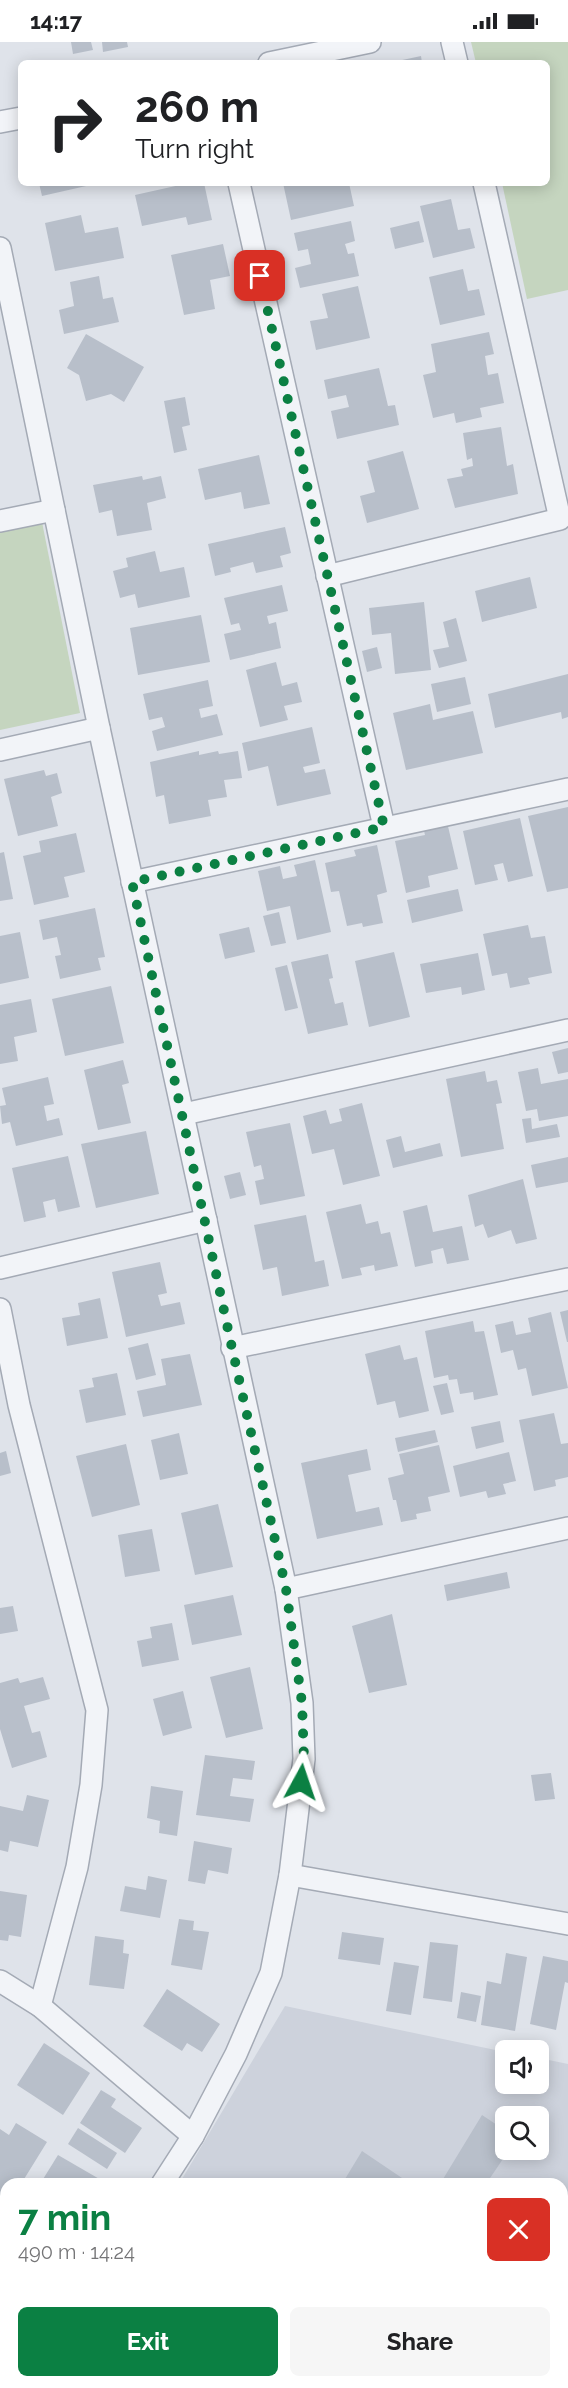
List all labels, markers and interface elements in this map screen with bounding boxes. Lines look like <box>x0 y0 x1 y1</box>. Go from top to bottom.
text: 14:17 <box>30 8 82 34</box>
text: 260 m <box>135 83 259 132</box>
icon: right <box>36 84 114 162</box>
text: Turn right <box>135 133 254 164</box>
pin <box>234 250 285 301</box>
icon: arrive <box>243 259 276 292</box>
position arrow <box>269 1750 333 1814</box>
map controls <box>495 2040 549 2160</box>
button: sound <box>495 2040 549 2094</box>
button: search <box>495 2106 549 2160</box>
text: 7 min <box>18 2196 111 2238</box>
button: close <box>487 2198 550 2261</box>
text: 490 m · 14:24 <box>18 2240 135 2264</box>
button: Exit <box>18 2307 278 2376</box>
button: Share <box>290 2307 550 2376</box>

